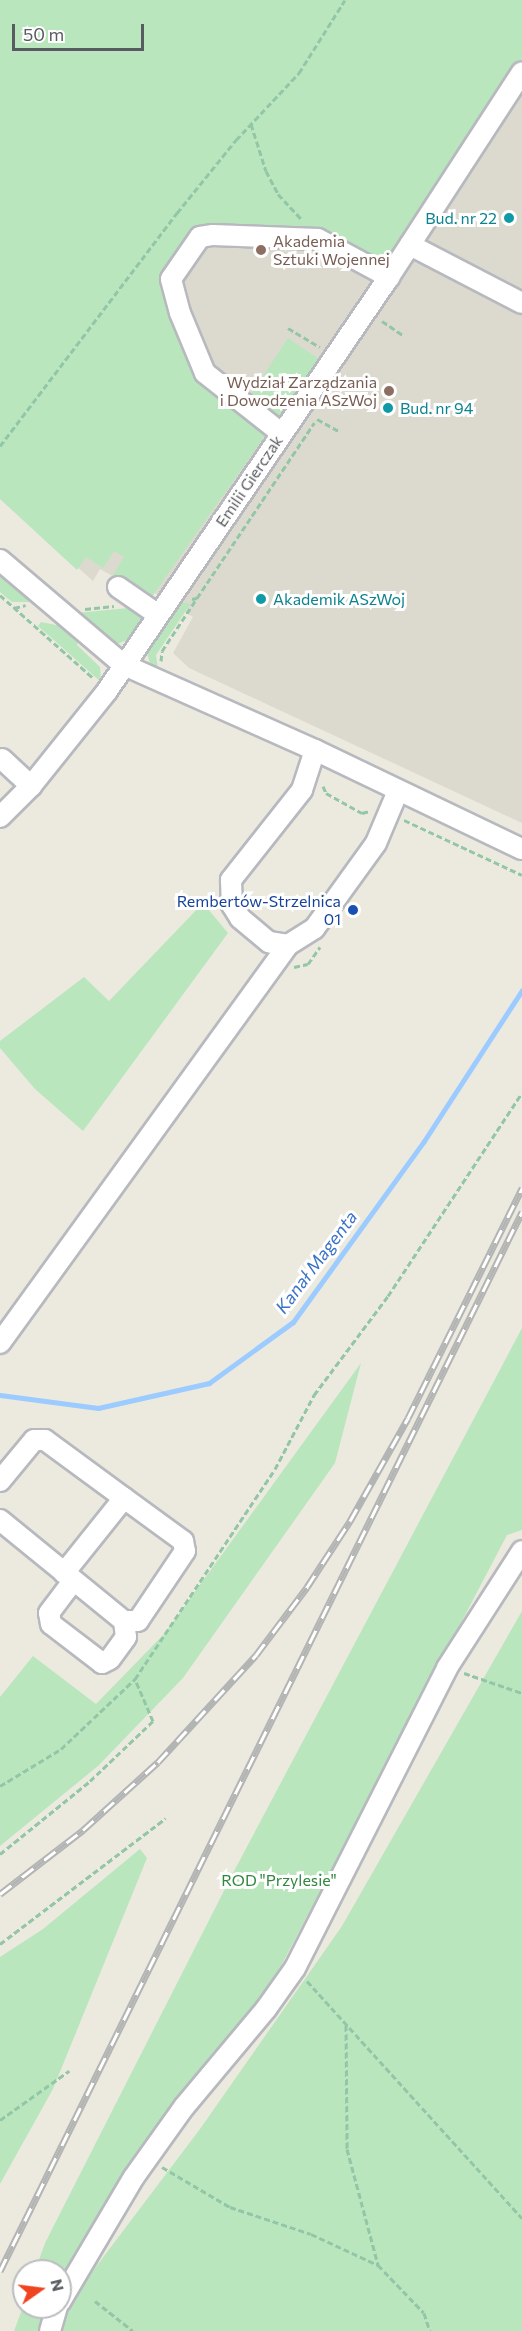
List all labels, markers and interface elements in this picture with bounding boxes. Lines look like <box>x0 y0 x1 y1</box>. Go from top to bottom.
scale bar <box>15 12 147 50</box>
text: 50 m <box>23 23 64 45</box>
place label: Bud. nr 22 <box>425 208 497 228</box>
marker: Bud. nr 22 <box>502 211 516 225</box>
place label: Akademia Sztuki Wojennej <box>273 231 390 269</box>
marker: Akademia Sztuki Wojennej <box>254 243 268 257</box>
place label: Wydział Zarządzania i Dowodzenia ASzWoj <box>220 372 377 410</box>
marker: Wydział Zarządzania i Dowodzenia ASzWoj <box>382 384 396 398</box>
place label: Bud. nr 94 <box>400 398 473 418</box>
marker: Bud. nr 94 <box>381 401 395 415</box>
street label: Emilii Gierczak <box>211 432 287 530</box>
place label: Akademik ASzWoj <box>273 589 405 609</box>
marker: Akademik ASzWoj <box>254 592 268 606</box>
place label: Rembertów-Strzelnica 01 <box>177 891 341 929</box>
marker: Rembertów-Strzelnica 01 <box>346 903 360 917</box>
water label: Kanał Magenta <box>270 1206 362 1318</box>
park label: ROD "Przylesie" <box>221 1870 337 1890</box>
north arrow <box>12 2259 72 2319</box>
text: N <box>47 2277 69 2293</box>

